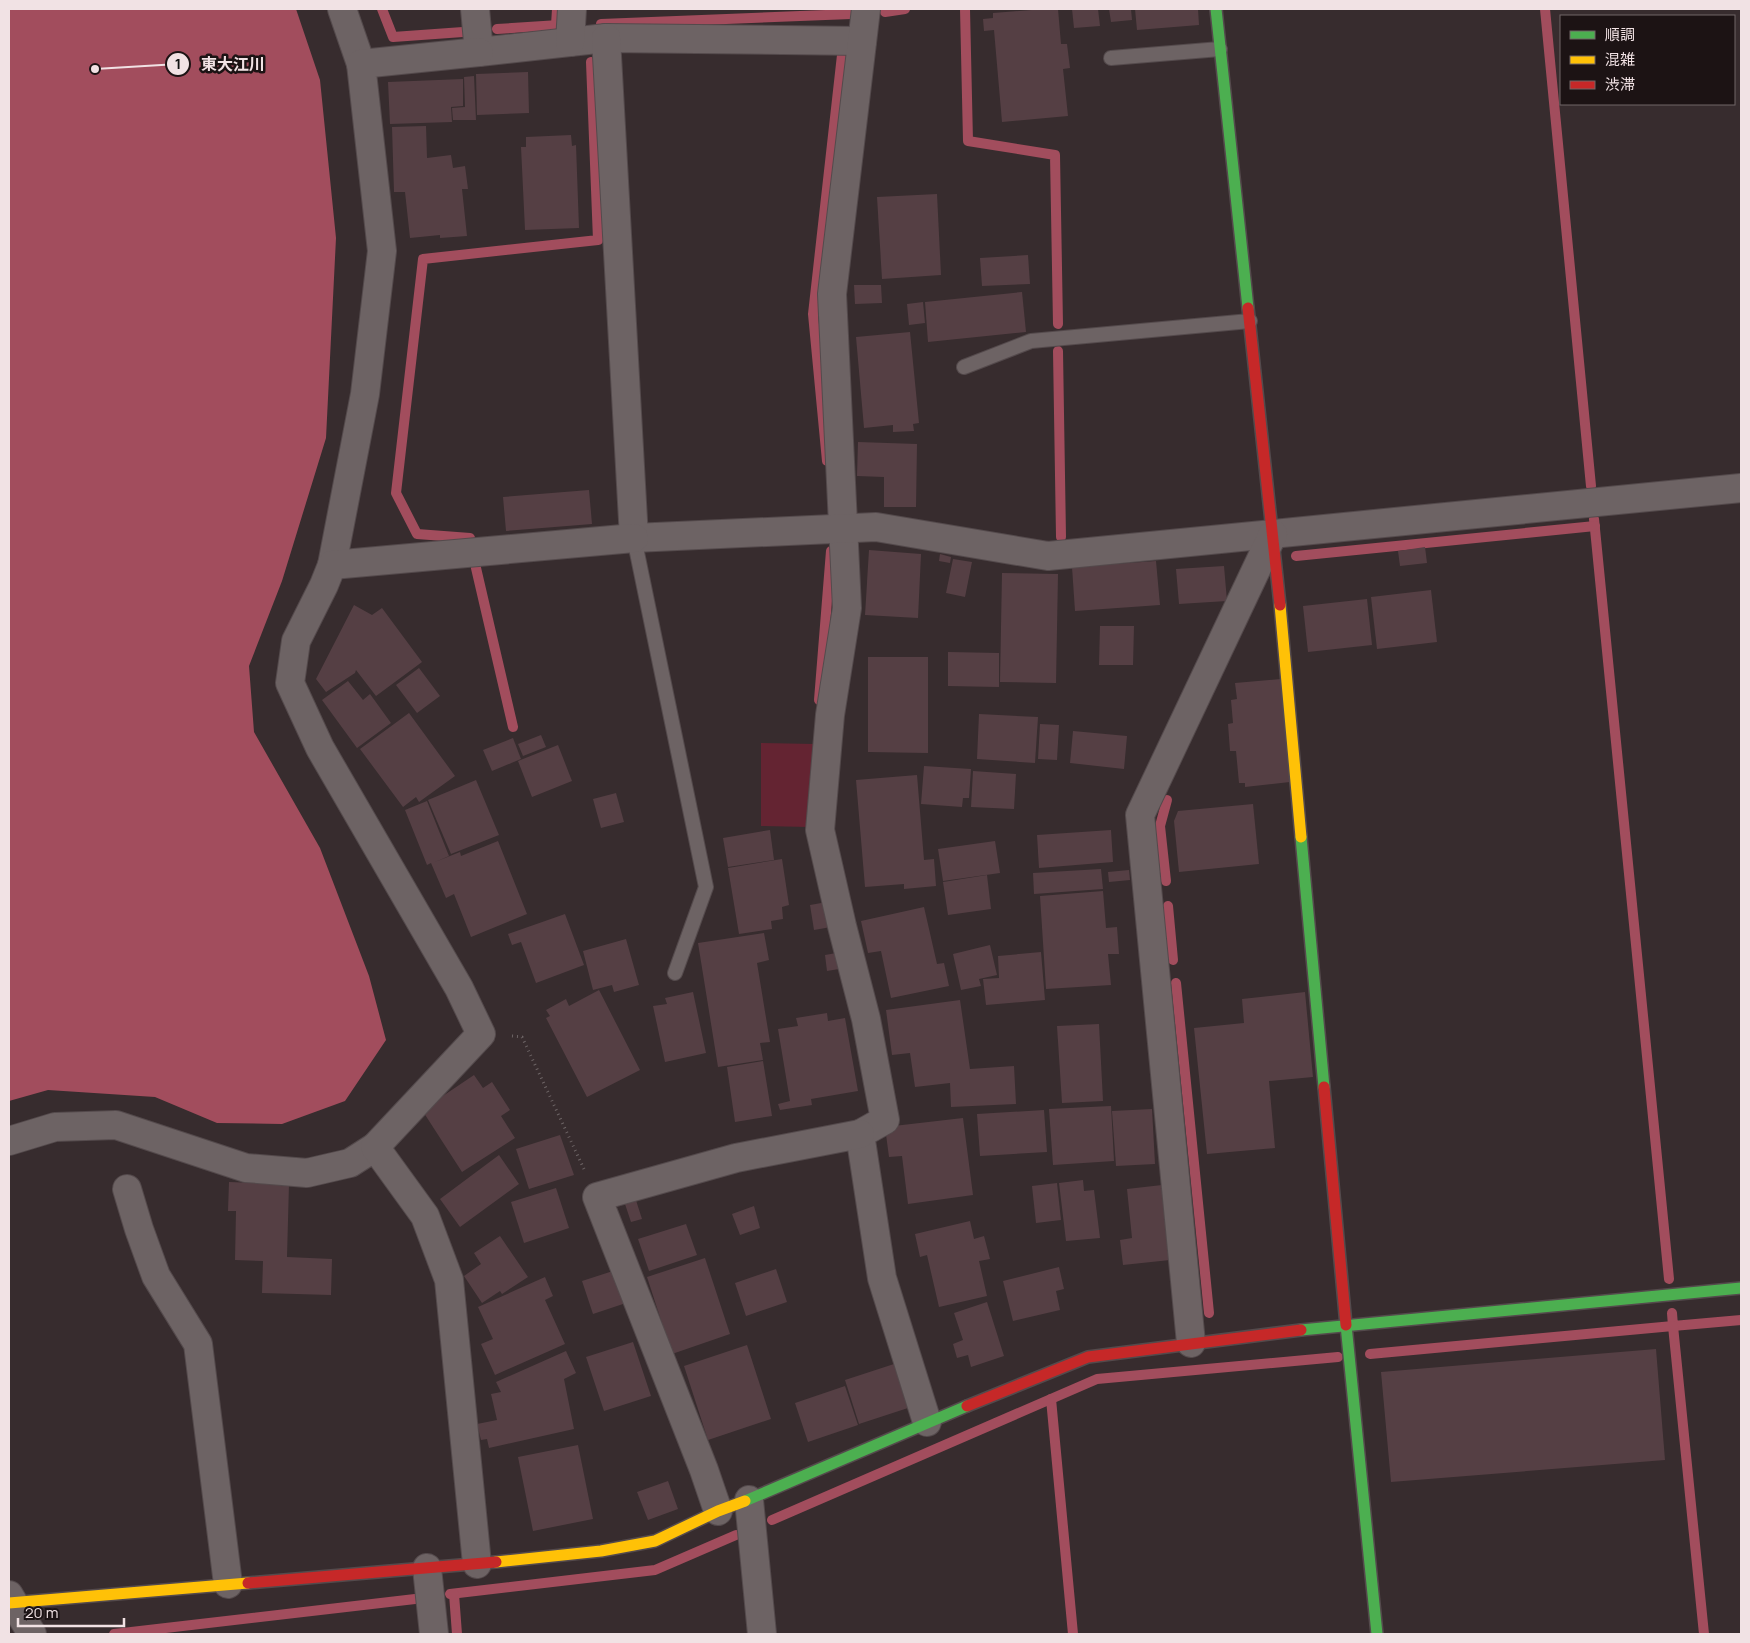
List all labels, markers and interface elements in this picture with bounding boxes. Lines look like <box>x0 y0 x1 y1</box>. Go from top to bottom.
legend <box>1560 15 1735 105</box>
text: 順調 <box>1605 24 1635 45</box>
callout: 東大江川 <box>166 49 275 80</box>
text: 混雑 <box>1605 49 1635 70</box>
text: 1 <box>175 53 181 74</box>
text: 東大江川 <box>201 53 265 75</box>
text: 渋滞 <box>1605 74 1635 95</box>
scale bar <box>18 1596 124 1628</box>
text: 20 m <box>25 1602 58 1623</box>

